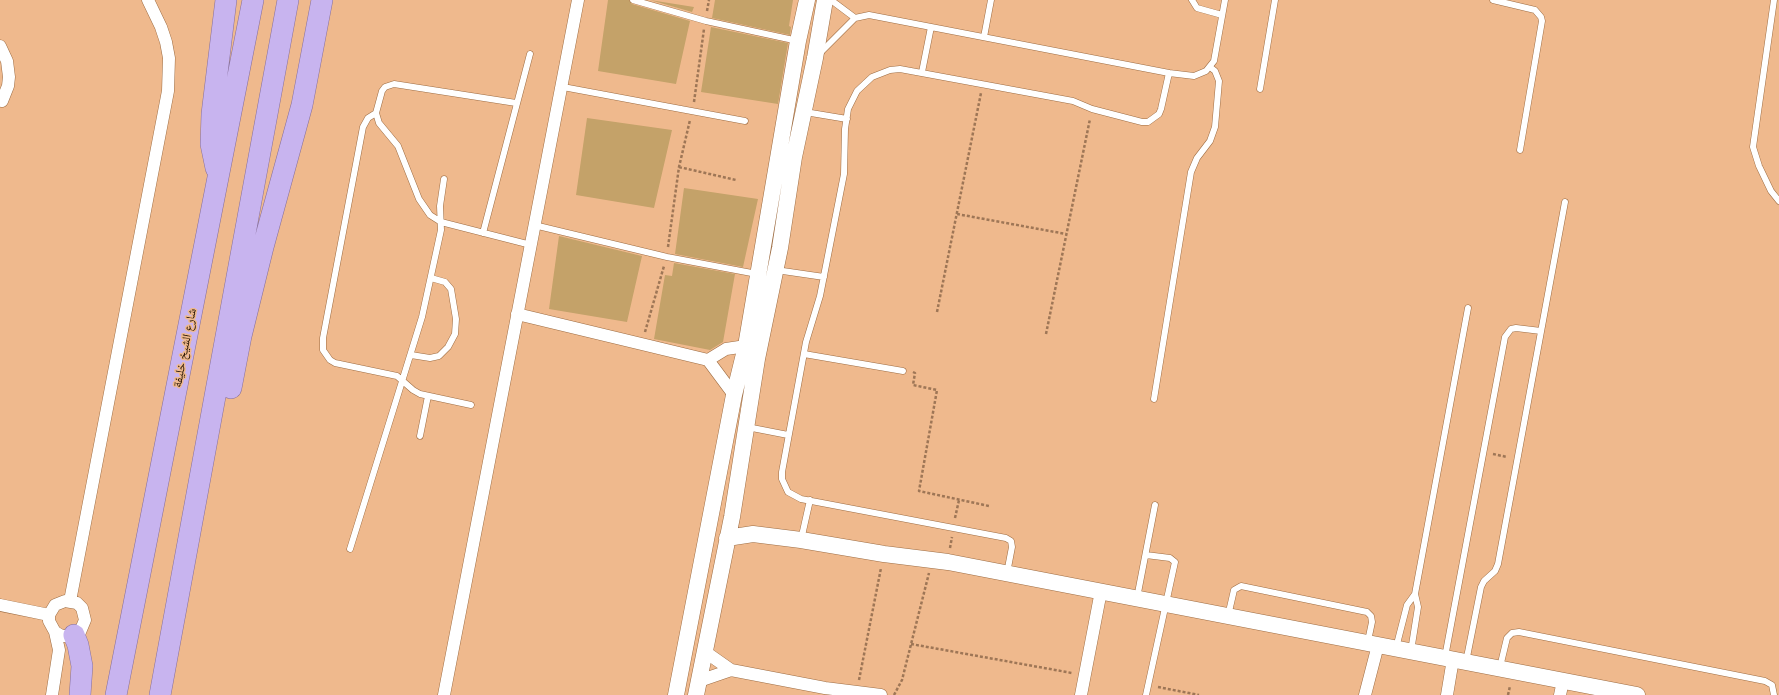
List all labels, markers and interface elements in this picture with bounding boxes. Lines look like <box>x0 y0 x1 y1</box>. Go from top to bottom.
street label: شارع الشيخ خليفة <box>170 307 200 389</box>

